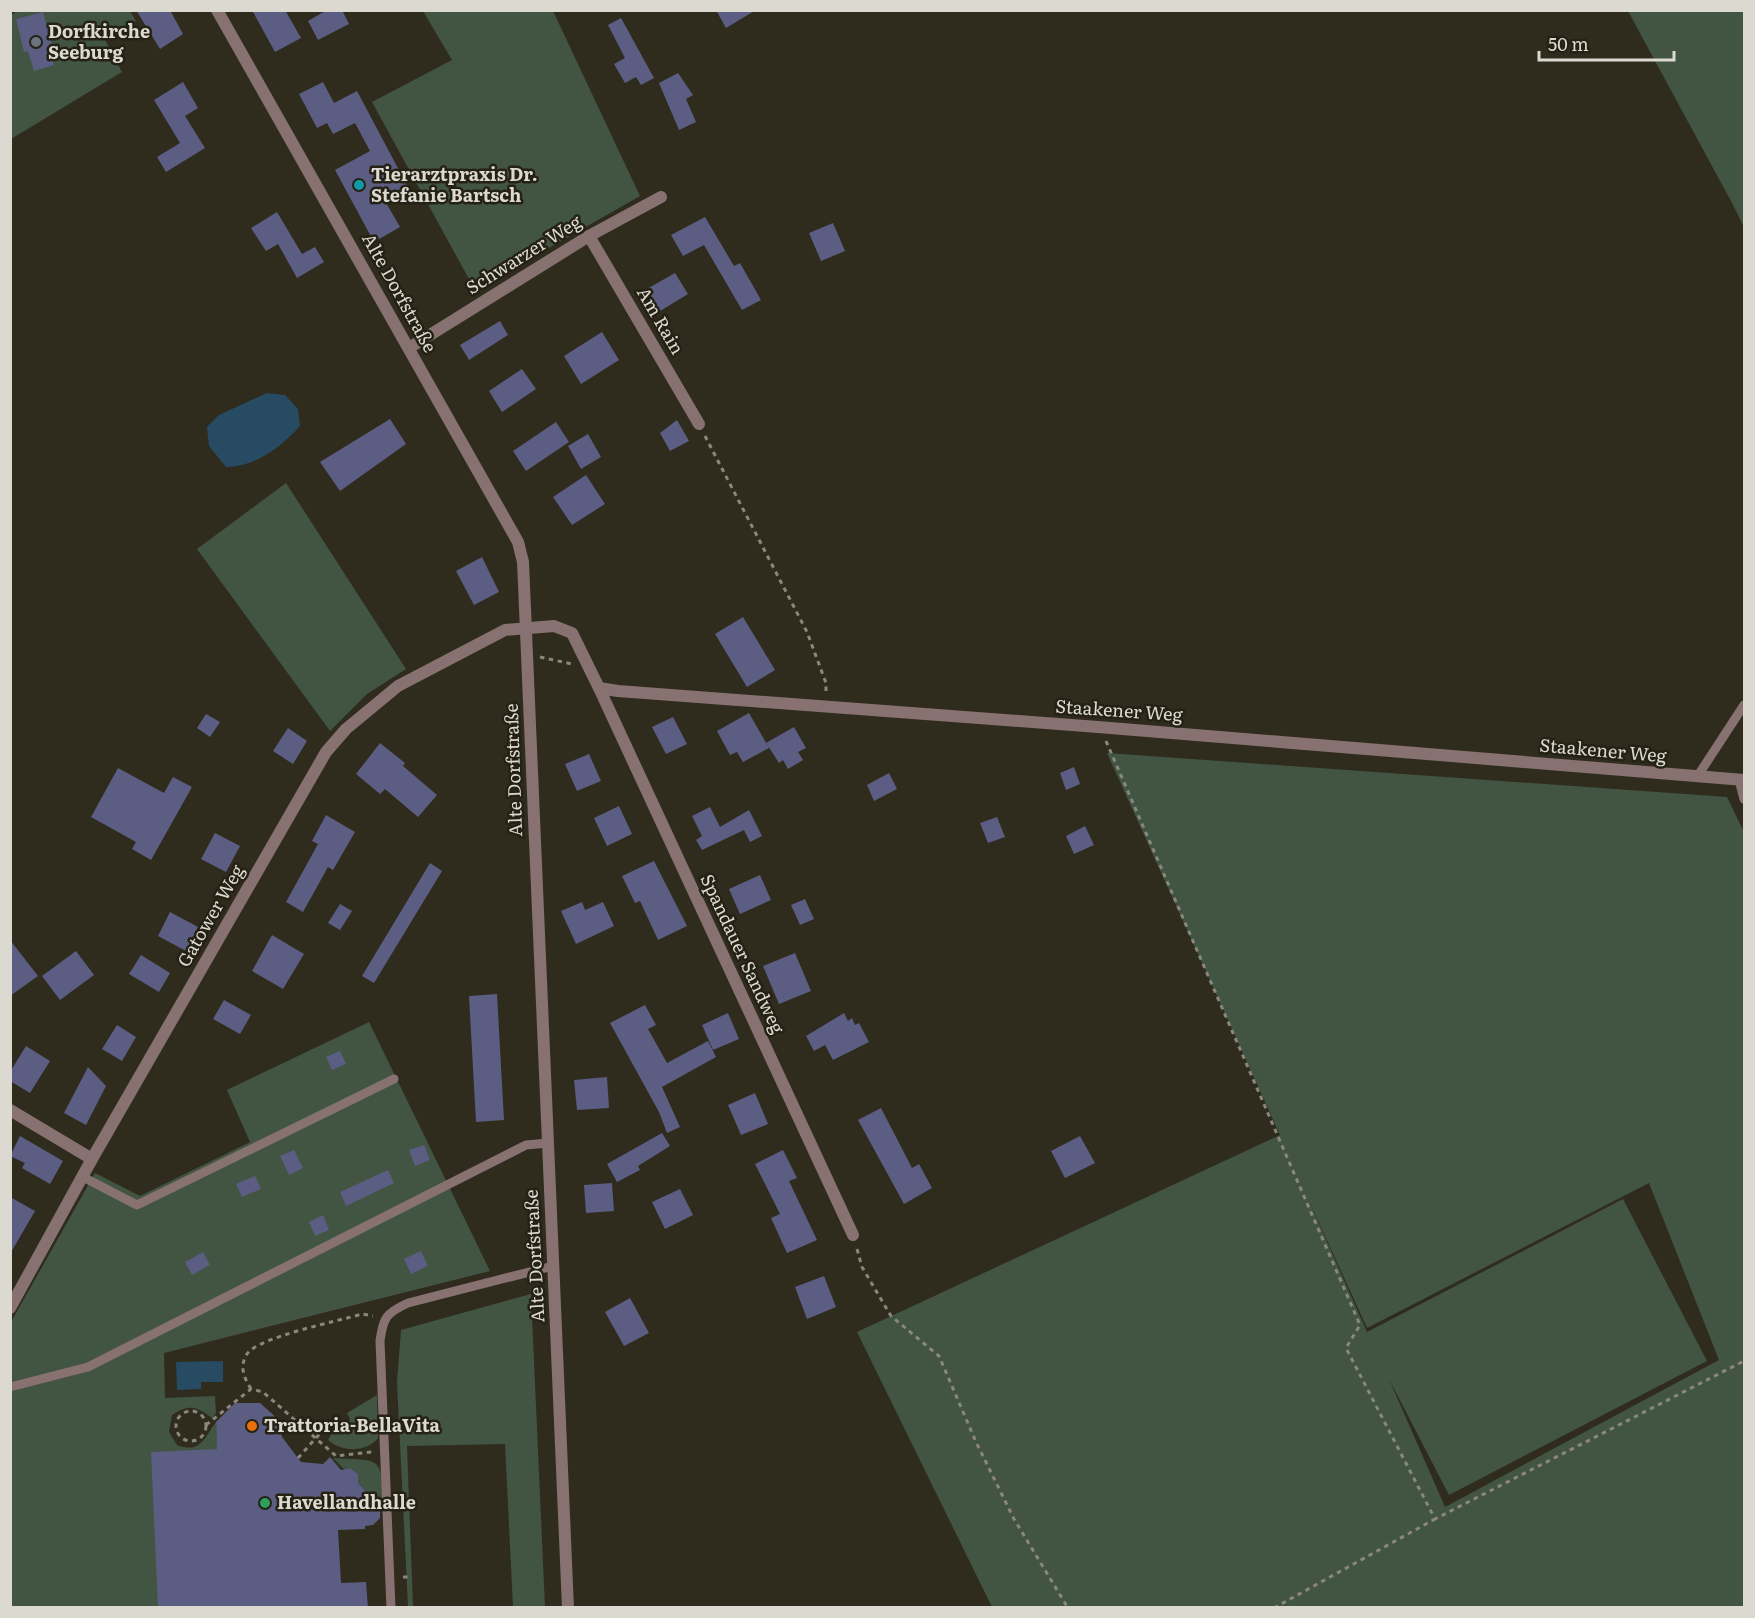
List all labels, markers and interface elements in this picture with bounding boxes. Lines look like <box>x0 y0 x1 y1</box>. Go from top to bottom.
place label: Dorfkirche Seeburg <box>48 17 150 65</box>
scale bar <box>1539 24 1674 62</box>
text: 50 m <box>1548 30 1589 57</box>
marker: Dorfkirche Seeburg <box>29 35 43 49</box>
place label: Tierarztpraxis Dr. Stefanie Bartsch <box>371 160 538 208</box>
marker: Tierarztpraxis Dr. Stefanie Bartsch <box>352 178 366 192</box>
street label: Schwarzer Weg <box>460 207 587 300</box>
street label: Alte Dorfstraße <box>356 227 444 357</box>
street label: Am Rain <box>631 281 692 359</box>
street label: Staakener Weg <box>1055 692 1185 727</box>
street label: Alte Dorfstraße <box>497 703 528 837</box>
street label: Staakener Weg <box>1538 730 1669 769</box>
street label: Gatower Weg <box>169 858 250 971</box>
street label: Spandauer Sandweg <box>694 869 793 1039</box>
street label: Alte Dorfstraße <box>517 1189 550 1323</box>
place label: Trattoria-BellaVita <box>264 1411 441 1438</box>
marker: Trattoria-BellaVita <box>245 1419 259 1433</box>
place label: Havellandhalle <box>277 1488 416 1515</box>
marker: Havellandhalle <box>258 1496 272 1510</box>

